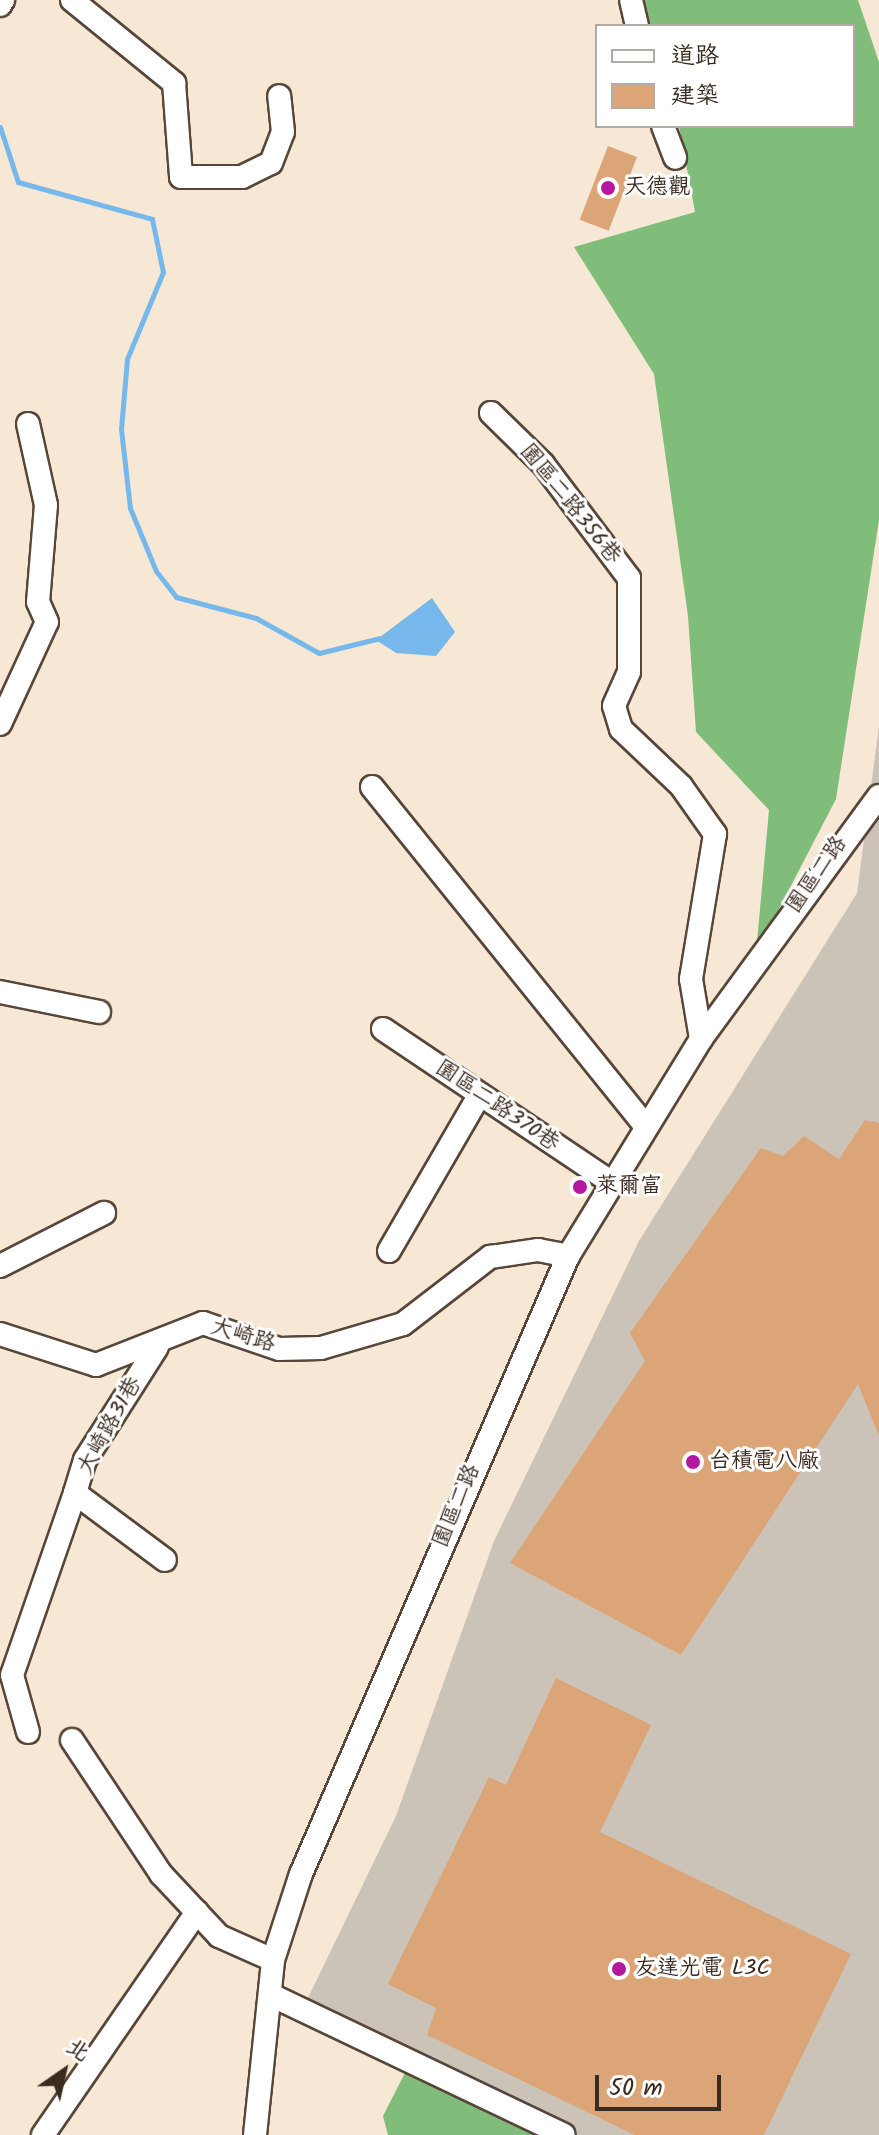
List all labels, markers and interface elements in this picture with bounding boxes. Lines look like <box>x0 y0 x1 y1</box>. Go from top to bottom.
legend <box>595 24 855 128</box>
text: 道路 <box>671 37 719 76</box>
text: 建築 <box>671 77 719 116</box>
place label: 天德觀 <box>624 175 690 201</box>
marker: 天德觀 <box>599 179 617 197</box>
street label: 園區二路356巷 <box>514 439 626 569</box>
street label: 園區二路 <box>781 831 853 919</box>
street label: 園區二路370巷 <box>430 1055 564 1157</box>
place label: 萊爾富 <box>596 1174 662 1200</box>
marker: 萊爾富 <box>571 1178 589 1196</box>
street label: 大崎路 <box>208 1314 278 1358</box>
street label: 大崎路31巷 <box>72 1373 148 1479</box>
place label: 台積電八廠 <box>709 1449 819 1475</box>
marker: 台積電八廠 <box>684 1453 702 1471</box>
street label: 園區二路 <box>428 1460 486 1552</box>
place label: 友達光電 L3C <box>635 1956 770 1982</box>
marker: 友達光電 L3C <box>610 1960 628 1978</box>
text: 北 <box>59 2030 97 2071</box>
north arrow <box>24 2031 104 2111</box>
scale bar <box>599 2059 725 2109</box>
text: 50 m <box>609 2069 663 2108</box>

